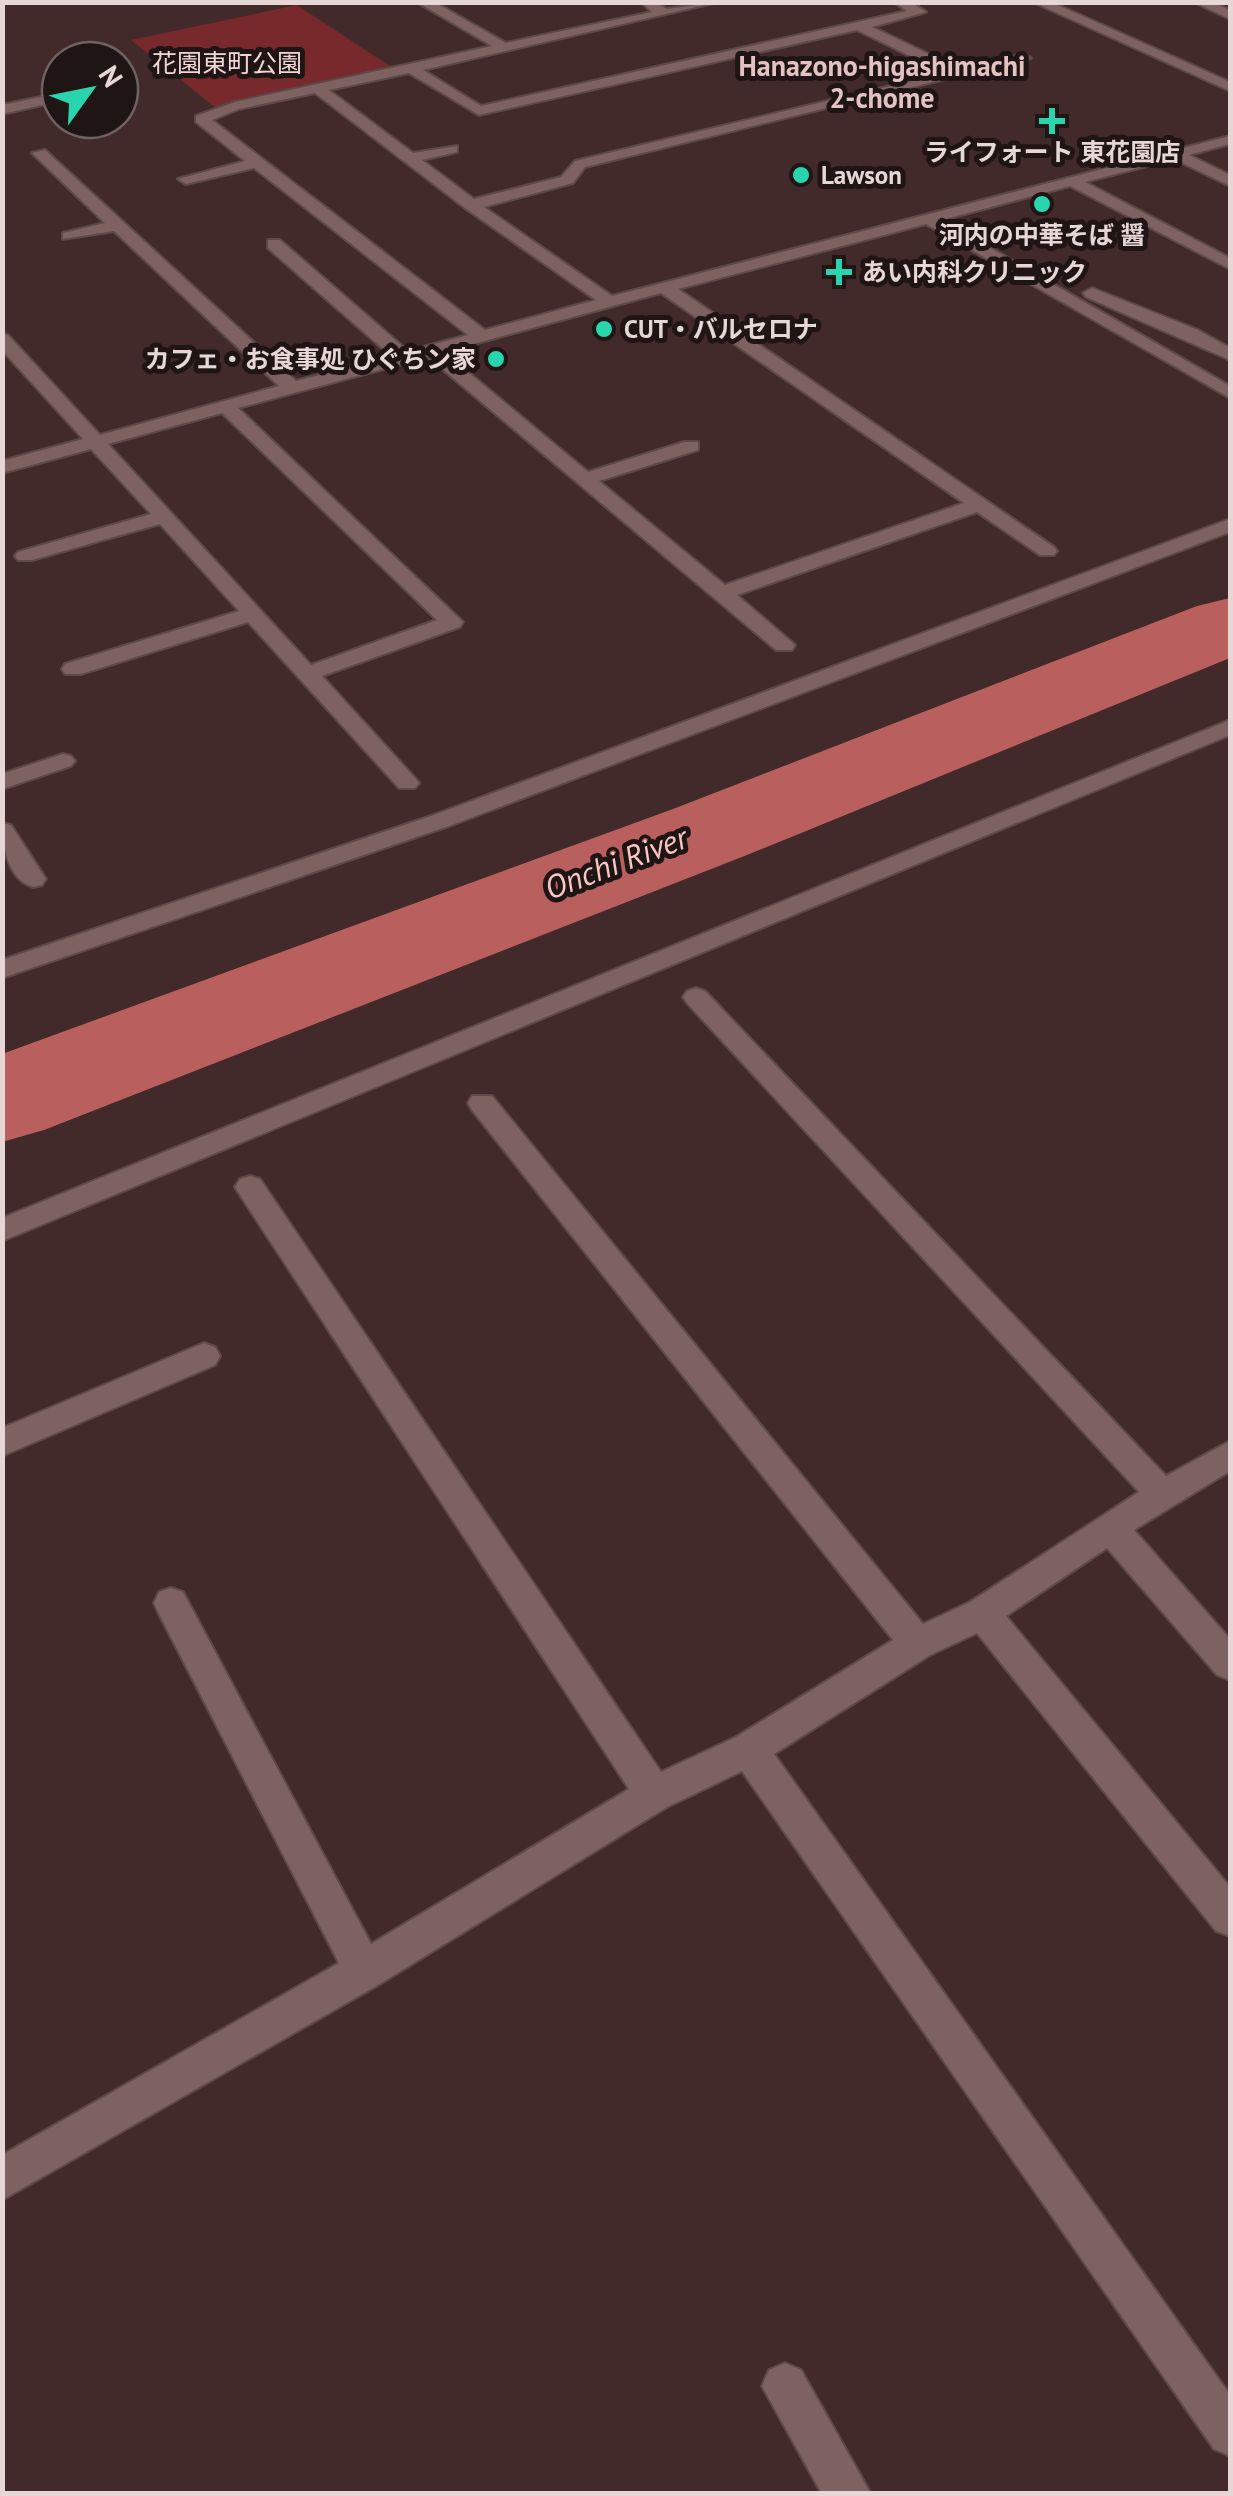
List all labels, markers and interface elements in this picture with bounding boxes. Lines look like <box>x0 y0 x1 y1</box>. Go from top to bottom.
north arrow <box>40 40 140 140</box>
park label: 花園東町公園 <box>152 47 302 79</box>
district label: Hanazono-higashimachi 2-chome <box>739 47 1025 116</box>
text: N <box>91 58 132 94</box>
marker: ライフォート 東花園店 <box>1041 110 1063 132</box>
place label: ライフォート 東花園店 <box>924 136 1180 168</box>
place label: Lawson <box>821 159 902 191</box>
marker: Lawson <box>790 164 812 186</box>
marker: 河内の中華そば 醤 <box>1031 193 1053 215</box>
place label: 河内の中華そば 醤 <box>939 219 1145 251</box>
place label: あい内科クリニック <box>862 256 1087 288</box>
marker: あい内科クリニック <box>826 259 852 285</box>
place label: CUT・バルセロナ <box>624 313 818 345</box>
marker: CUT・バルセロナ <box>593 318 615 340</box>
place label: カフェ・お食事処 ひぐちン家 <box>145 343 476 375</box>
marker: カフェ・お食事処 ひぐちン家 <box>485 348 507 370</box>
water label: Onchi River <box>538 815 695 908</box>

